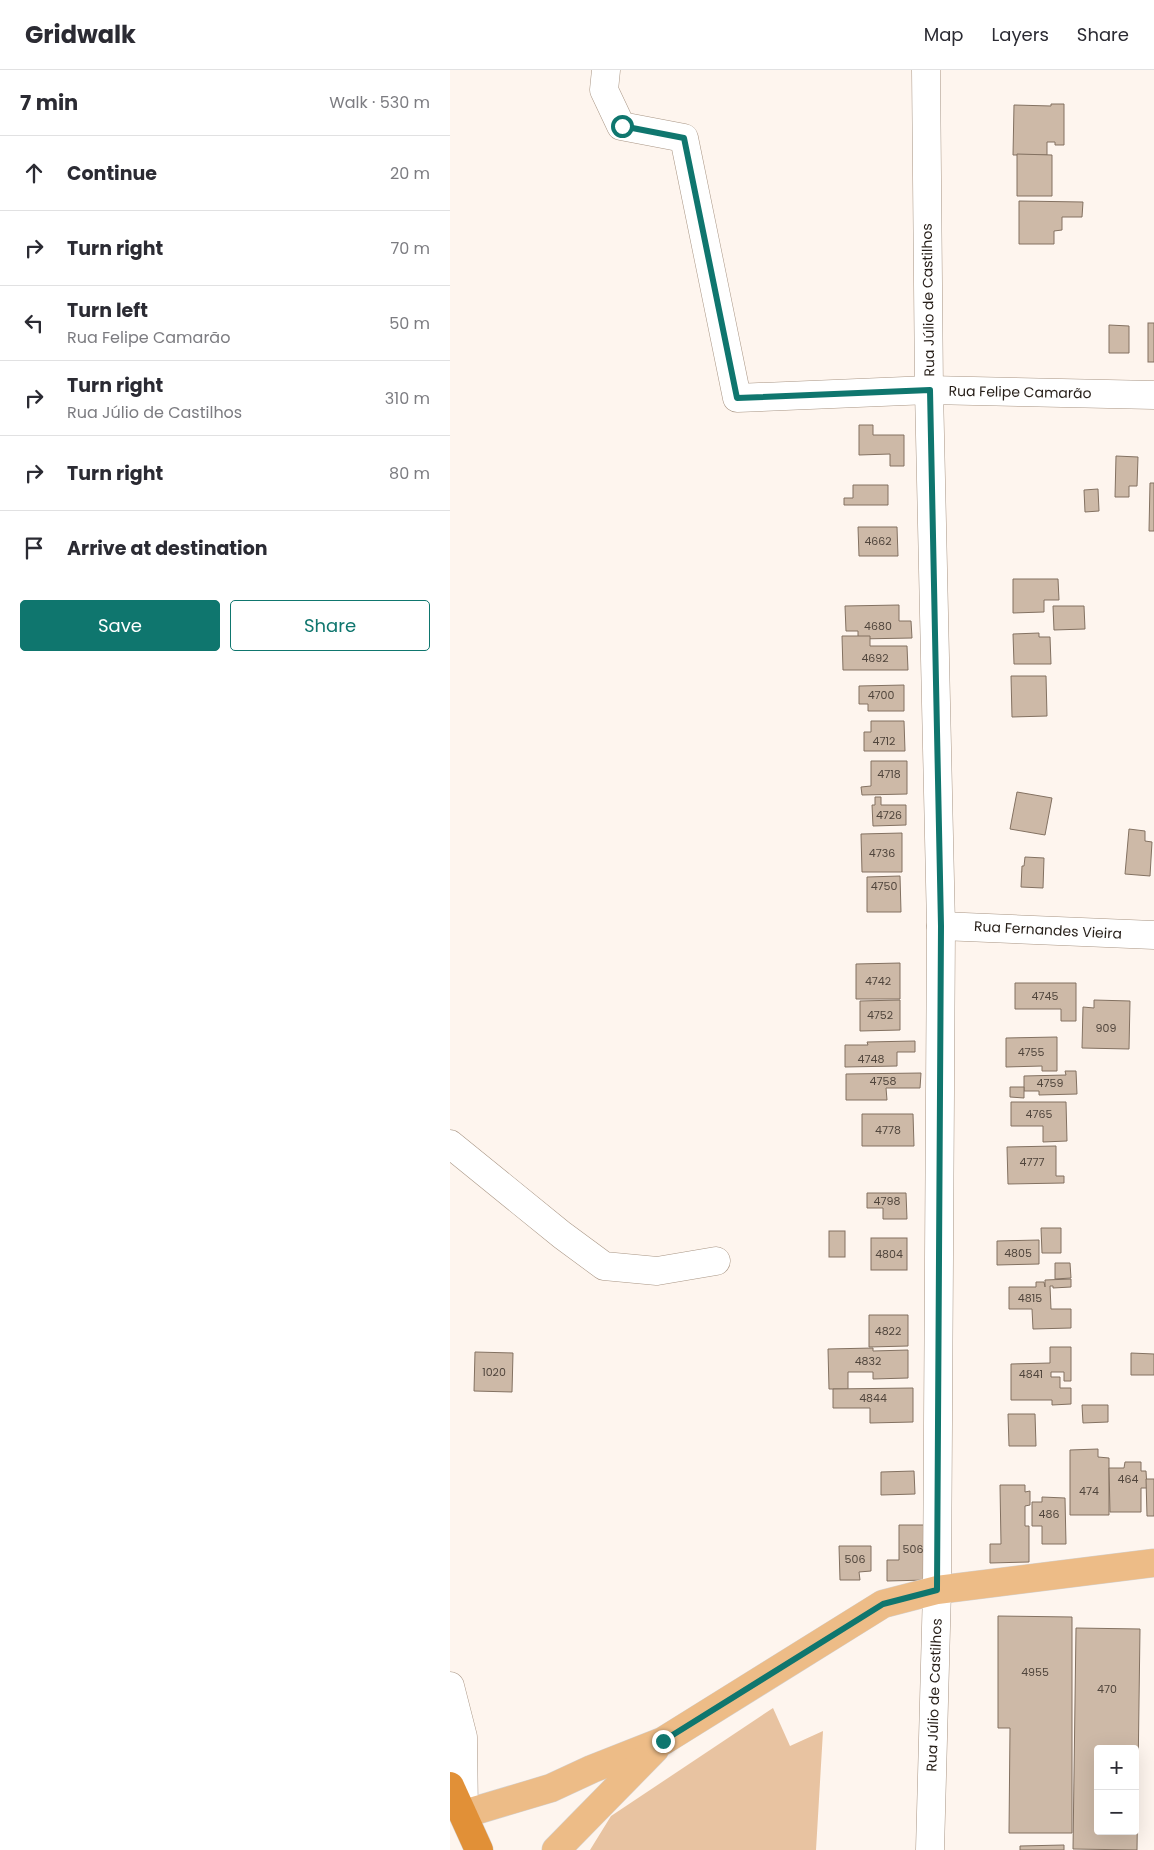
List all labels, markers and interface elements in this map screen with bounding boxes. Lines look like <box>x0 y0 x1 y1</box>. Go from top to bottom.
text: Gridwalk <box>25 18 136 51</box>
text: Map <box>924 22 964 47</box>
text: Layers <box>992 22 1049 47</box>
text: Share <box>1077 22 1129 47</box>
text: 7 min <box>20 88 78 117</box>
text: Walk · 530 m <box>329 91 430 114</box>
route start <box>611 115 634 138</box>
icon: ahead <box>20 159 48 187</box>
text: Continue <box>67 160 157 187</box>
text: 20 m <box>390 162 430 185</box>
street label: Rua Júlio de Castilhos <box>917 223 939 377</box>
icon: right <box>20 234 48 262</box>
text: Turn right <box>67 235 163 262</box>
text: 70 m <box>390 237 430 260</box>
text: Turn left <box>67 297 148 324</box>
icon: left <box>20 309 48 337</box>
text: 50 m <box>389 312 430 335</box>
text: Rua Felipe Camarão <box>67 326 230 349</box>
text: Turn right <box>67 372 163 399</box>
street label: Rua Felipe Camarão <box>948 381 1092 403</box>
icon: right <box>20 384 48 412</box>
text: 310 m <box>385 387 430 410</box>
text: Rua Júlio de Castilhos <box>67 401 242 424</box>
icon: right <box>20 459 48 487</box>
text: Turn right <box>67 460 163 487</box>
text: 80 m <box>389 462 430 485</box>
house number: 4662 <box>864 533 892 549</box>
icon: arrive <box>20 534 48 562</box>
text: Arrive at destination <box>67 535 268 562</box>
button: Save <box>20 600 220 651</box>
button: Share <box>230 600 430 651</box>
house number: 4680 <box>864 618 892 634</box>
house number: 4692 <box>861 650 889 666</box>
house number: 4700 <box>868 687 894 703</box>
house number: 4712 <box>873 733 895 749</box>
house number: 4718 <box>877 766 901 782</box>
house number: 4726 <box>876 807 902 823</box>
house number: 4736 <box>869 845 895 861</box>
house number: 4750 <box>871 878 897 894</box>
street label: Rua Fernandes Vieira <box>974 916 1122 944</box>
house number: 4742 <box>865 973 891 989</box>
house number: 4745 <box>1032 988 1058 1004</box>
house number: 4752 <box>867 1007 893 1023</box>
house number: 909 <box>1096 1020 1116 1036</box>
house number: 4755 <box>1018 1044 1044 1060</box>
house number: 4748 <box>858 1051 884 1067</box>
house number: 4758 <box>870 1073 896 1089</box>
house number: 4759 <box>1037 1075 1063 1091</box>
house number: 4765 <box>1026 1106 1052 1122</box>
house number: 4778 <box>875 1122 901 1138</box>
house number: 4777 <box>1020 1154 1044 1170</box>
house number: 4798 <box>874 1193 900 1209</box>
house number: 4805 <box>1004 1245 1032 1261</box>
house number: 4804 <box>875 1246 903 1262</box>
house number: 4815 <box>1018 1290 1042 1306</box>
house number: 4822 <box>875 1323 901 1339</box>
house number: 4832 <box>855 1353 881 1369</box>
house number: 1020 <box>482 1364 506 1380</box>
house number: 4841 <box>1019 1366 1043 1382</box>
house number: 4844 <box>859 1390 887 1406</box>
house number: 464 <box>1118 1471 1138 1487</box>
house number: 474 <box>1079 1483 1099 1499</box>
house number: 486 <box>1039 1506 1059 1522</box>
house number: 506 <box>903 1541 923 1557</box>
house number: 506 <box>845 1551 865 1567</box>
street label: Rua Júlio de Castilhos <box>921 1618 947 1772</box>
house number: 4955 <box>1021 1664 1049 1680</box>
house number: 470 <box>1097 1681 1117 1697</box>
route end <box>652 1730 675 1753</box>
map controls <box>1094 1745 1139 1835</box>
button: + <box>1094 1745 1139 1790</box>
button: − <box>1094 1790 1139 1835</box>

